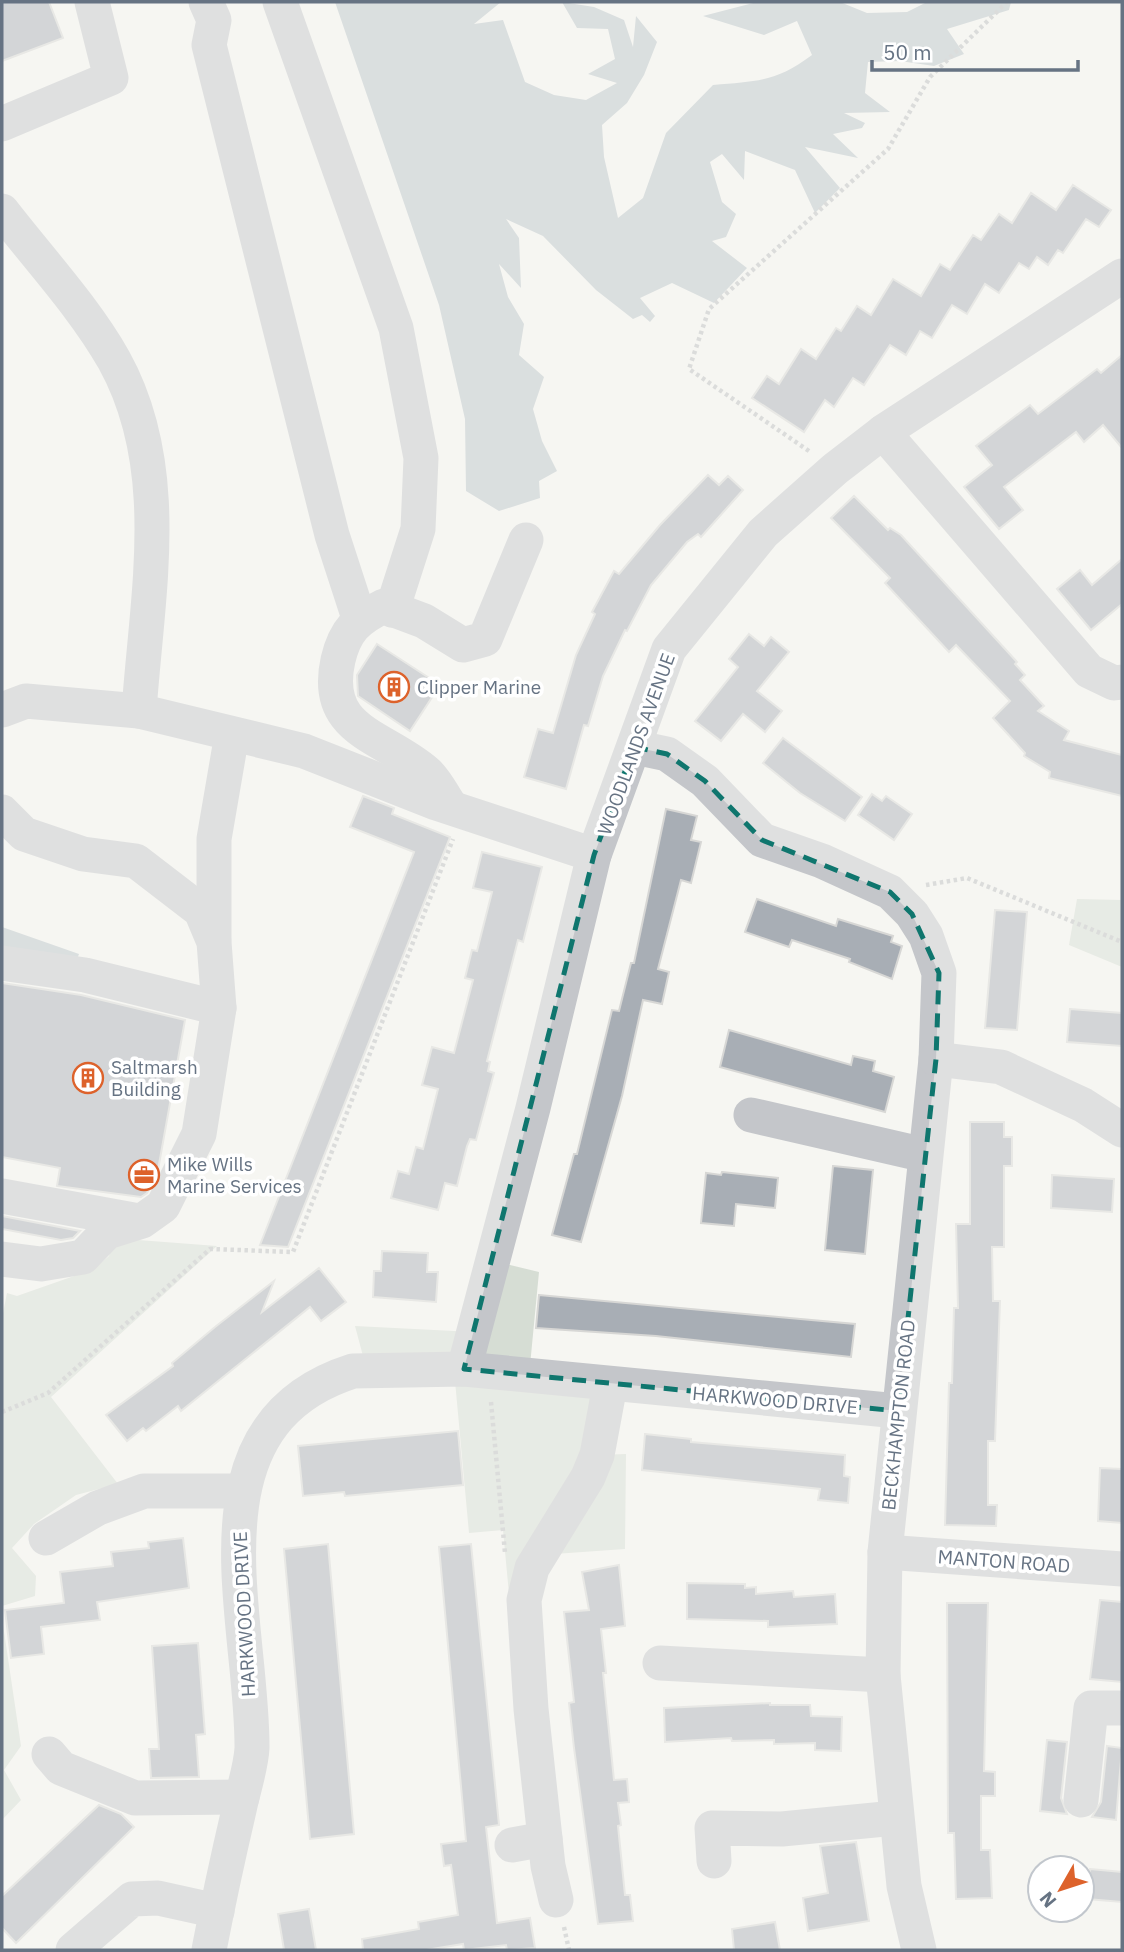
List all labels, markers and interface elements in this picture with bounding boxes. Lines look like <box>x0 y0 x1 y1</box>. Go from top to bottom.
scale bar <box>872 28 1078 72</box>
text: 50 m <box>883 38 932 66</box>
street label: WOODLANDS AVENUE <box>592 650 680 838</box>
building icon: Clipper Marine <box>377 670 411 704</box>
place label: Clipper Marine <box>417 675 541 699</box>
place label: Saltmarsh Building <box>111 1055 198 1101</box>
building icon: Saltmarsh Building <box>71 1061 105 1095</box>
place label: Mike Wills Marine Services <box>167 1152 302 1198</box>
office icon: Mike Wills Marine Services <box>127 1158 161 1192</box>
street label: BECKHAMPTON ROAD <box>876 1318 920 1512</box>
street label: HARKWOOD DRIVE <box>691 1381 859 1419</box>
street label: HARKWOOD DRIVE <box>228 1531 260 1697</box>
street label: MANTON ROAD <box>937 1544 1071 1578</box>
north arrow <box>1026 1854 1096 1924</box>
text: N <box>1034 1887 1061 1913</box>

